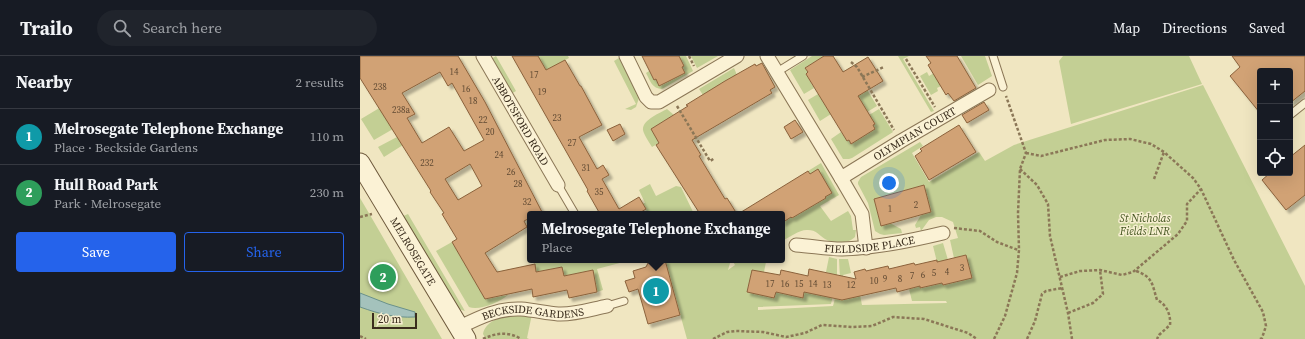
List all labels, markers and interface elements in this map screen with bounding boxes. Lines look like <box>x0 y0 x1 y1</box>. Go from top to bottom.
search box <box>97 10 377 46</box>
text: Trailo <box>20 15 73 41</box>
icon: search <box>111 17 133 39</box>
text: Search here <box>143 17 222 38</box>
text: Map <box>1113 18 1140 38</box>
text: Directions <box>1162 18 1227 38</box>
text: Saved <box>1249 18 1285 38</box>
house number: 14 <box>449 66 459 78</box>
map controls <box>1257 68 1293 176</box>
button: + <box>1257 68 1293 104</box>
house number: 17 <box>529 69 539 81</box>
text: Nearby <box>16 70 72 94</box>
street label: ABBOTSFORD ROAD <box>489 73 553 169</box>
text: 2 results <box>296 74 344 91</box>
house number: 238 <box>373 81 387 93</box>
house number: 16 <box>461 83 471 95</box>
house number: 19 <box>537 86 547 98</box>
house number: 18 <box>468 95 478 107</box>
street label: OLYMPIAN COURT <box>870 103 959 164</box>
house number: 238a <box>392 104 410 116</box>
button: − <box>1257 104 1293 140</box>
house number: 23 <box>552 112 562 124</box>
house number: 22 <box>478 114 488 126</box>
text: Melrosegate Telephone Exchange <box>54 118 283 139</box>
house number: 20 <box>485 126 495 138</box>
text: 1 <box>25 128 33 145</box>
text: 110 m <box>310 128 344 145</box>
house number: 27 <box>567 137 577 149</box>
text: Place · Beckside Gardens <box>54 139 198 156</box>
button: locate <box>1257 140 1293 176</box>
house number: 24 <box>494 149 504 161</box>
house number: 232 <box>420 157 434 169</box>
house number: 31 <box>581 162 591 174</box>
house number: 26 <box>506 166 516 178</box>
your location <box>879 173 899 193</box>
text: Hull Road Park <box>54 174 158 195</box>
house number: 28 <box>513 178 523 190</box>
text: 2 <box>25 184 33 201</box>
text: 230 m <box>310 184 344 201</box>
house number: 35 <box>594 186 604 198</box>
text: Park · Melrosegate <box>54 195 161 212</box>
house number: 32 <box>522 196 532 208</box>
house number: 2 <box>914 199 919 211</box>
house number: 1 <box>888 203 892 215</box>
popup <box>527 211 785 263</box>
park label: St Nicholas Fields LNR <box>1119 211 1170 239</box>
street label: MELROSEGATE <box>387 214 440 288</box>
text: Melrosegate Telephone Exchange <box>541 218 771 239</box>
button: Save <box>16 232 176 272</box>
button: Share <box>184 232 344 272</box>
street label: FIELDSIDE PLACE <box>824 232 916 257</box>
text: Place <box>541 239 572 256</box>
pin: 2 <box>370 262 396 292</box>
house number: 3 <box>960 262 965 274</box>
house number: 4 <box>945 266 950 278</box>
house number: 5 <box>932 267 937 279</box>
house number: 6 <box>921 269 926 281</box>
house number: 7 <box>910 270 915 282</box>
house number: 9 <box>883 273 888 285</box>
house number: 8 <box>898 273 903 285</box>
house number: 10 <box>869 275 879 287</box>
pin: 1 <box>643 276 669 306</box>
house number: 17 <box>765 278 775 290</box>
house number: 16 <box>780 278 790 290</box>
house number: 15 <box>794 278 804 290</box>
house number: 14 <box>808 278 818 290</box>
house number: 13 <box>822 279 832 291</box>
house number: 12 <box>846 279 856 291</box>
street label: BECKSIDE GARDENS <box>479 301 586 324</box>
scale bar <box>372 311 417 330</box>
text: 20 m <box>378 312 401 327</box>

